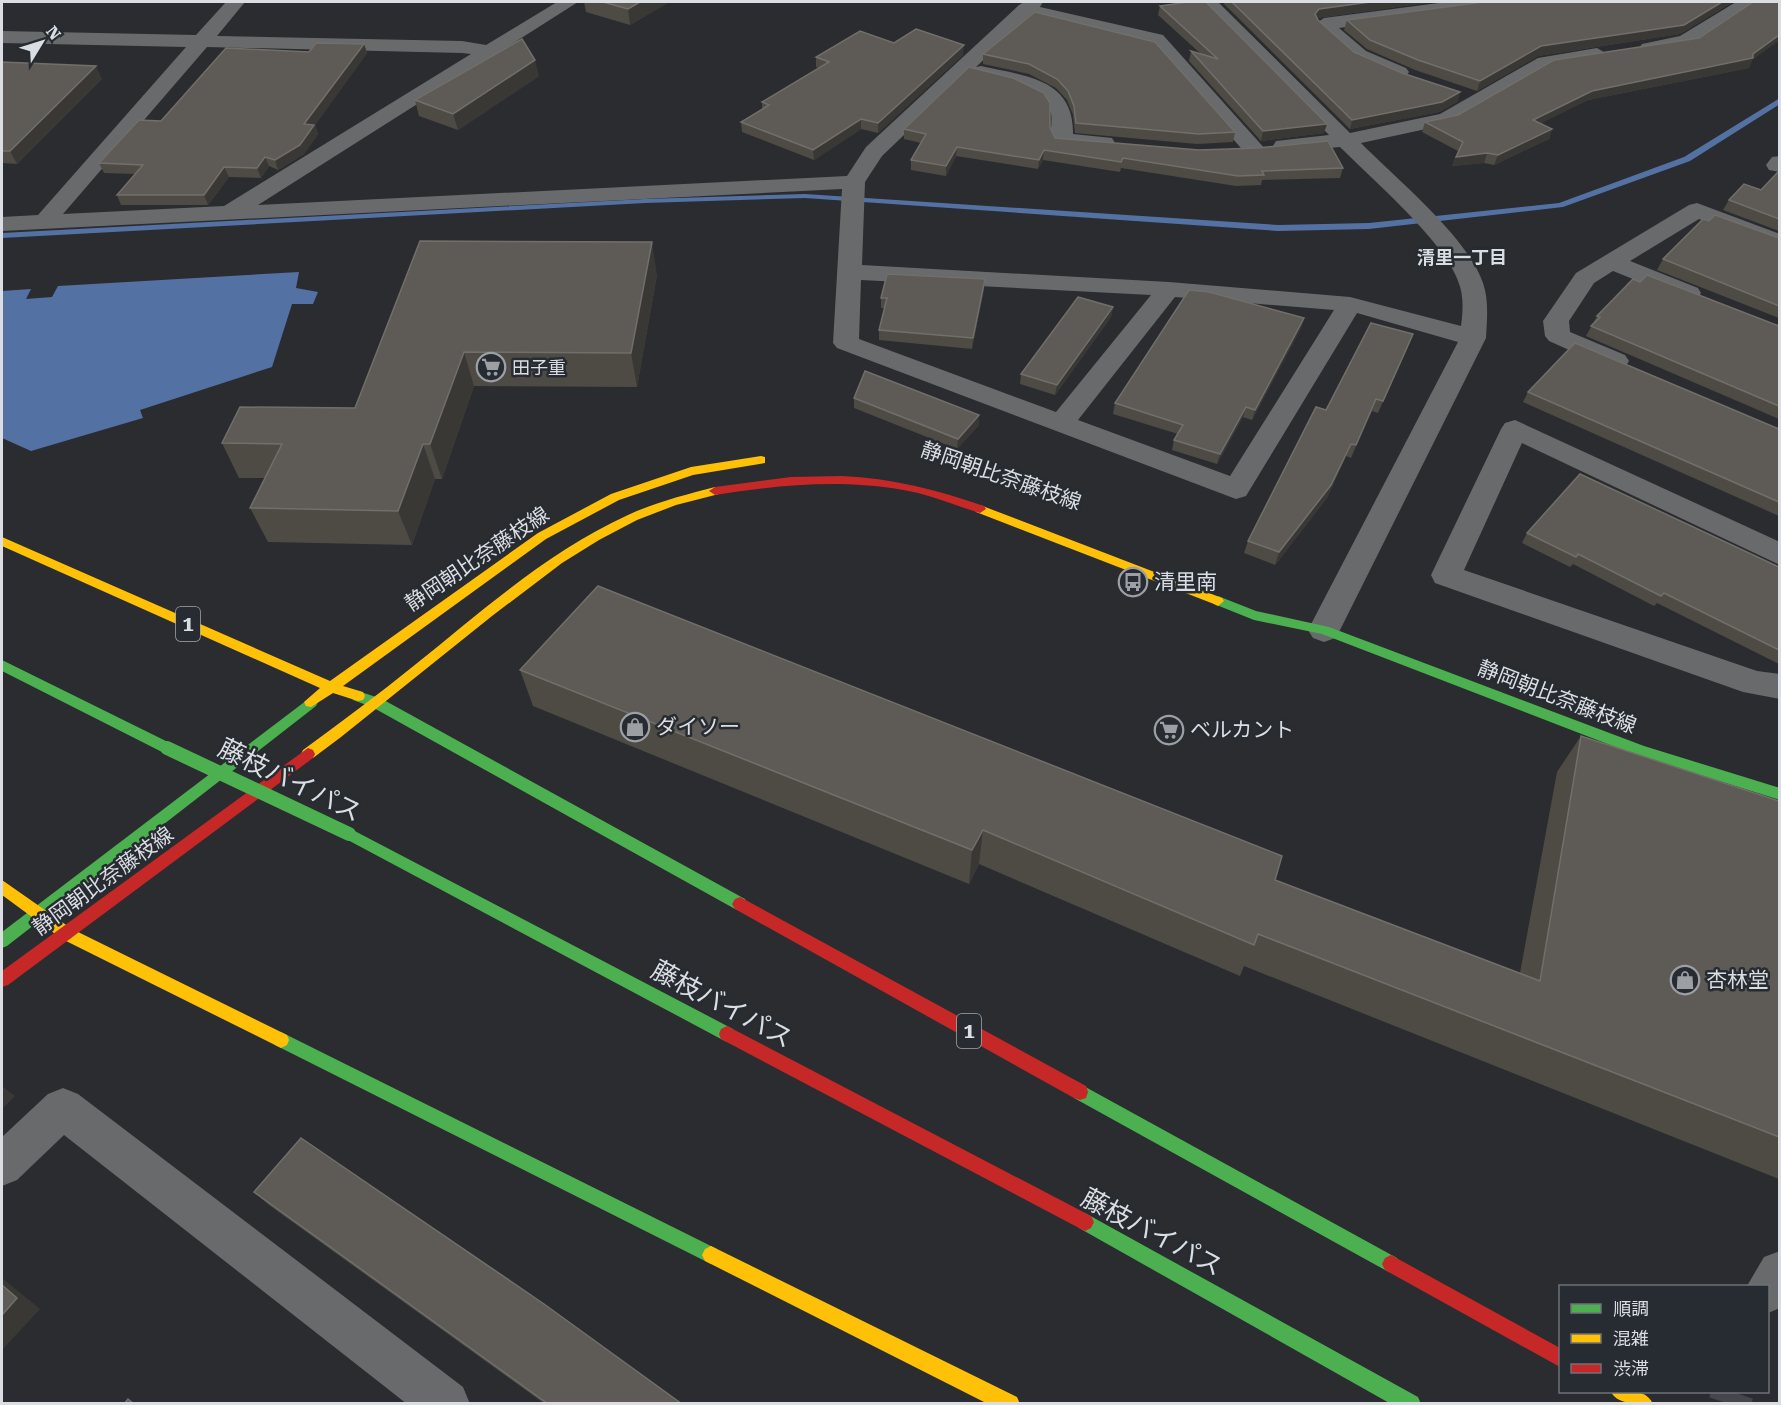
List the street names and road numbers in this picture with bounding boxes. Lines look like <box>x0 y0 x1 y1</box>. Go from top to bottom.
street label: 静岡朝比奈藤枝線 <box>918 437 1084 515</box>
street label: 静岡朝比奈藤枝線 <box>401 502 553 616</box>
road number: 1 <box>176 607 200 641</box>
street label: 静岡朝比奈藤枝線 <box>1474 656 1640 738</box>
street label: 藤枝バイパス <box>214 732 366 828</box>
street label: 静岡朝比奈藤枝線 <box>28 822 178 940</box>
street label: 藤枝バイパス <box>646 954 798 1054</box>
road number: 1 <box>957 1014 981 1048</box>
street label: 藤枝バイパス <box>1076 1182 1228 1282</box>

